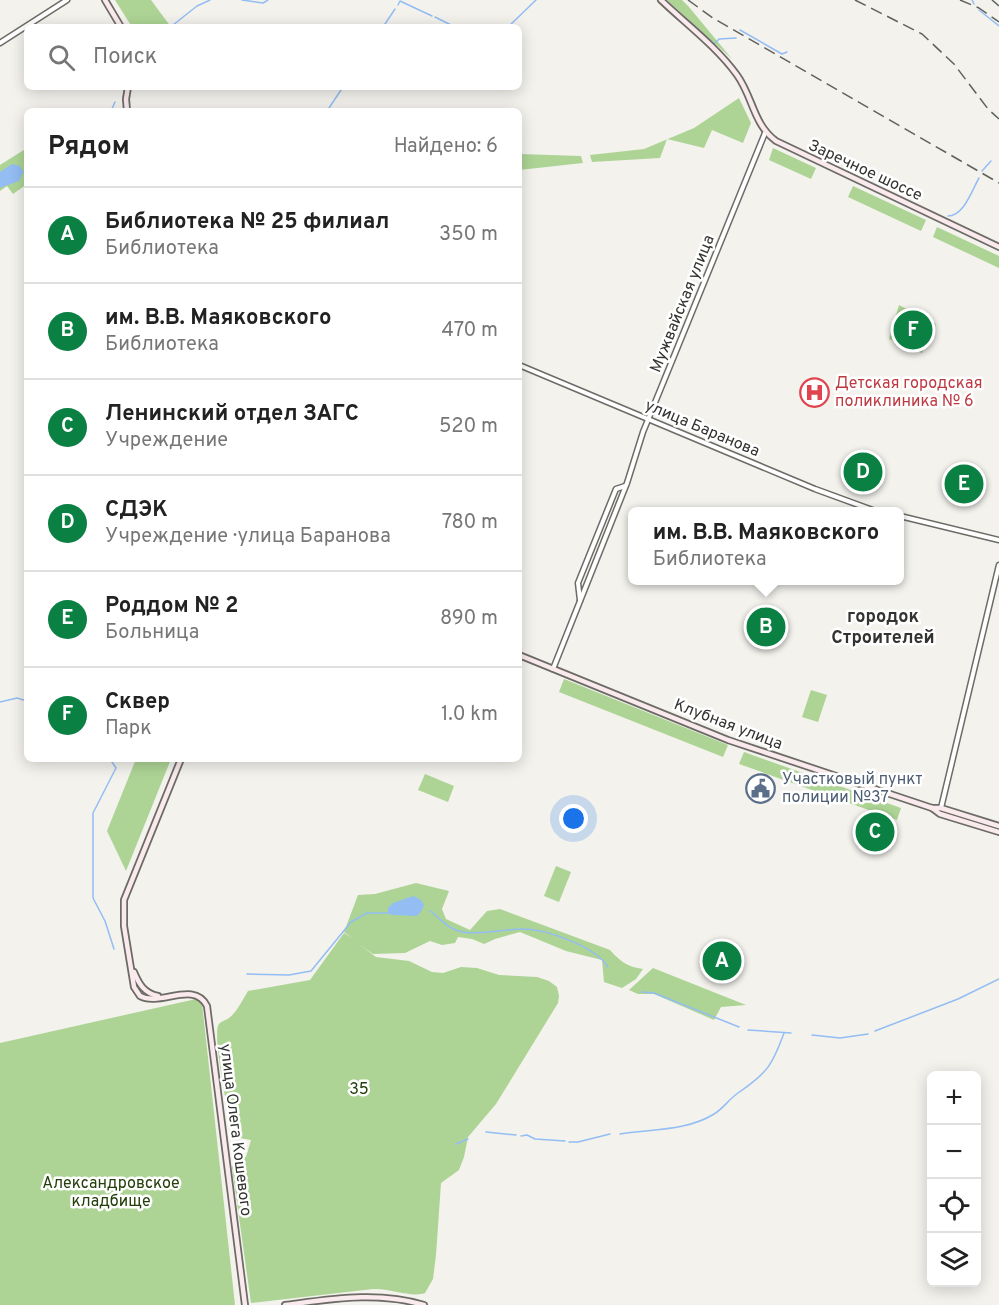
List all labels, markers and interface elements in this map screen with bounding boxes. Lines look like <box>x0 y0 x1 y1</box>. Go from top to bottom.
search box <box>24 24 522 90</box>
icon: search <box>45 41 78 74</box>
text: Поиск <box>93 44 157 71</box>
text: Рядом <box>48 131 130 164</box>
text: Найдено: 6 <box>394 134 498 160</box>
street label: Заречное шоссе <box>805 136 925 206</box>
text: Библиотека № 25 филиал <box>105 209 389 236</box>
text: A <box>60 222 75 248</box>
text: 350 m <box>439 222 498 248</box>
street label: Мужвайская улица <box>646 232 720 376</box>
text: Библиотека <box>105 236 219 262</box>
text: им. В.В. Маяковского <box>105 305 331 332</box>
pin: F <box>894 308 932 352</box>
text: B <box>61 318 74 344</box>
text: 470 m <box>441 318 498 344</box>
text: Библиотека <box>105 332 219 358</box>
place label: Детская городская поликлиника № 6 <box>835 374 982 412</box>
hospital icon: Детская городская поликлиника № 6 <box>798 377 830 409</box>
street label: улица Баранова <box>642 396 762 462</box>
text: Ленинский отдел ЗАГС <box>105 401 359 428</box>
text: C <box>61 414 74 440</box>
text: 520 m <box>439 414 498 440</box>
text: Учреждение <box>105 428 228 454</box>
pin: D <box>844 450 882 494</box>
pin: E <box>944 462 984 506</box>
text: СДЭК <box>105 497 168 524</box>
popup <box>628 507 904 585</box>
text: D <box>60 510 75 536</box>
text: 780 m <box>442 510 498 536</box>
text: им. В.В. Маяковского <box>653 520 879 547</box>
text: Учреждение · улица Баранова <box>105 524 391 550</box>
text: Библиотека <box>653 547 767 573</box>
text: Роддом № 2 <box>105 593 238 620</box>
pin: B <box>746 604 786 650</box>
text: E <box>61 606 74 632</box>
text: 890 m <box>440 606 498 632</box>
district label: городок Строителей <box>831 606 935 650</box>
text: Больница <box>105 620 199 646</box>
text: Сквер <box>105 689 170 716</box>
street label: Клубная улица <box>671 695 785 755</box>
text: F <box>62 702 73 728</box>
text: 1.0 km <box>441 702 498 728</box>
text: Парк <box>105 716 152 742</box>
place label: Участковый пункт полиции №37 <box>782 770 923 808</box>
public building icon: Участковый пункт полиции №37 <box>745 773 777 805</box>
your location <box>559 804 588 833</box>
pin: C <box>856 810 894 854</box>
pin: A <box>702 938 742 984</box>
street label: улица Олега Кошевого <box>215 1043 255 1217</box>
map controls <box>927 1071 981 1287</box>
button: + <box>927 1071 981 1125</box>
park label: 35 <box>349 1080 369 1100</box>
button: − <box>927 1125 981 1179</box>
park label: Александровское кладбище <box>42 1174 180 1212</box>
button: locate <box>927 1179 981 1233</box>
button: layers <box>927 1233 981 1287</box>

